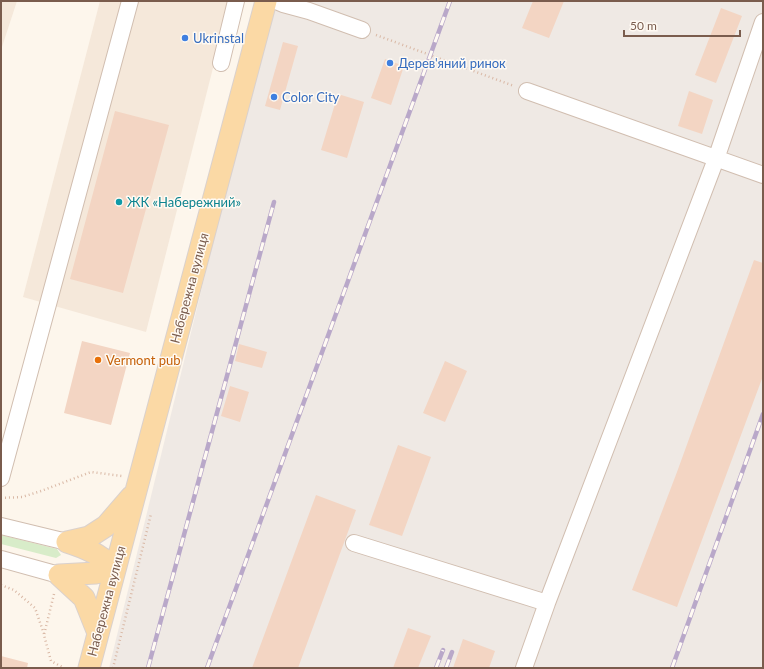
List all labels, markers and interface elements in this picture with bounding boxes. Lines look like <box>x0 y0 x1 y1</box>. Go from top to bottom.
scale bar <box>624 12 740 38</box>
text: 50 m <box>630 18 657 33</box>
place label: Ukrinstal <box>193 30 244 46</box>
marker: Ukrinstal <box>180 33 190 43</box>
place label: Дерев'яний ринок <box>398 55 506 71</box>
marker: Дерев'яний ринок <box>385 58 395 68</box>
place label: Color City <box>282 89 340 105</box>
marker: Color City <box>269 92 279 102</box>
place label: ЖК «Набережний» <box>127 194 241 210</box>
marker: ЖК «Набережний» <box>114 197 124 207</box>
street label: Набережна вулиця <box>167 231 211 345</box>
place label: Vermont pub <box>106 352 180 368</box>
marker: Vermont pub <box>93 355 103 365</box>
street label: Набережна вулиця <box>84 544 128 658</box>

